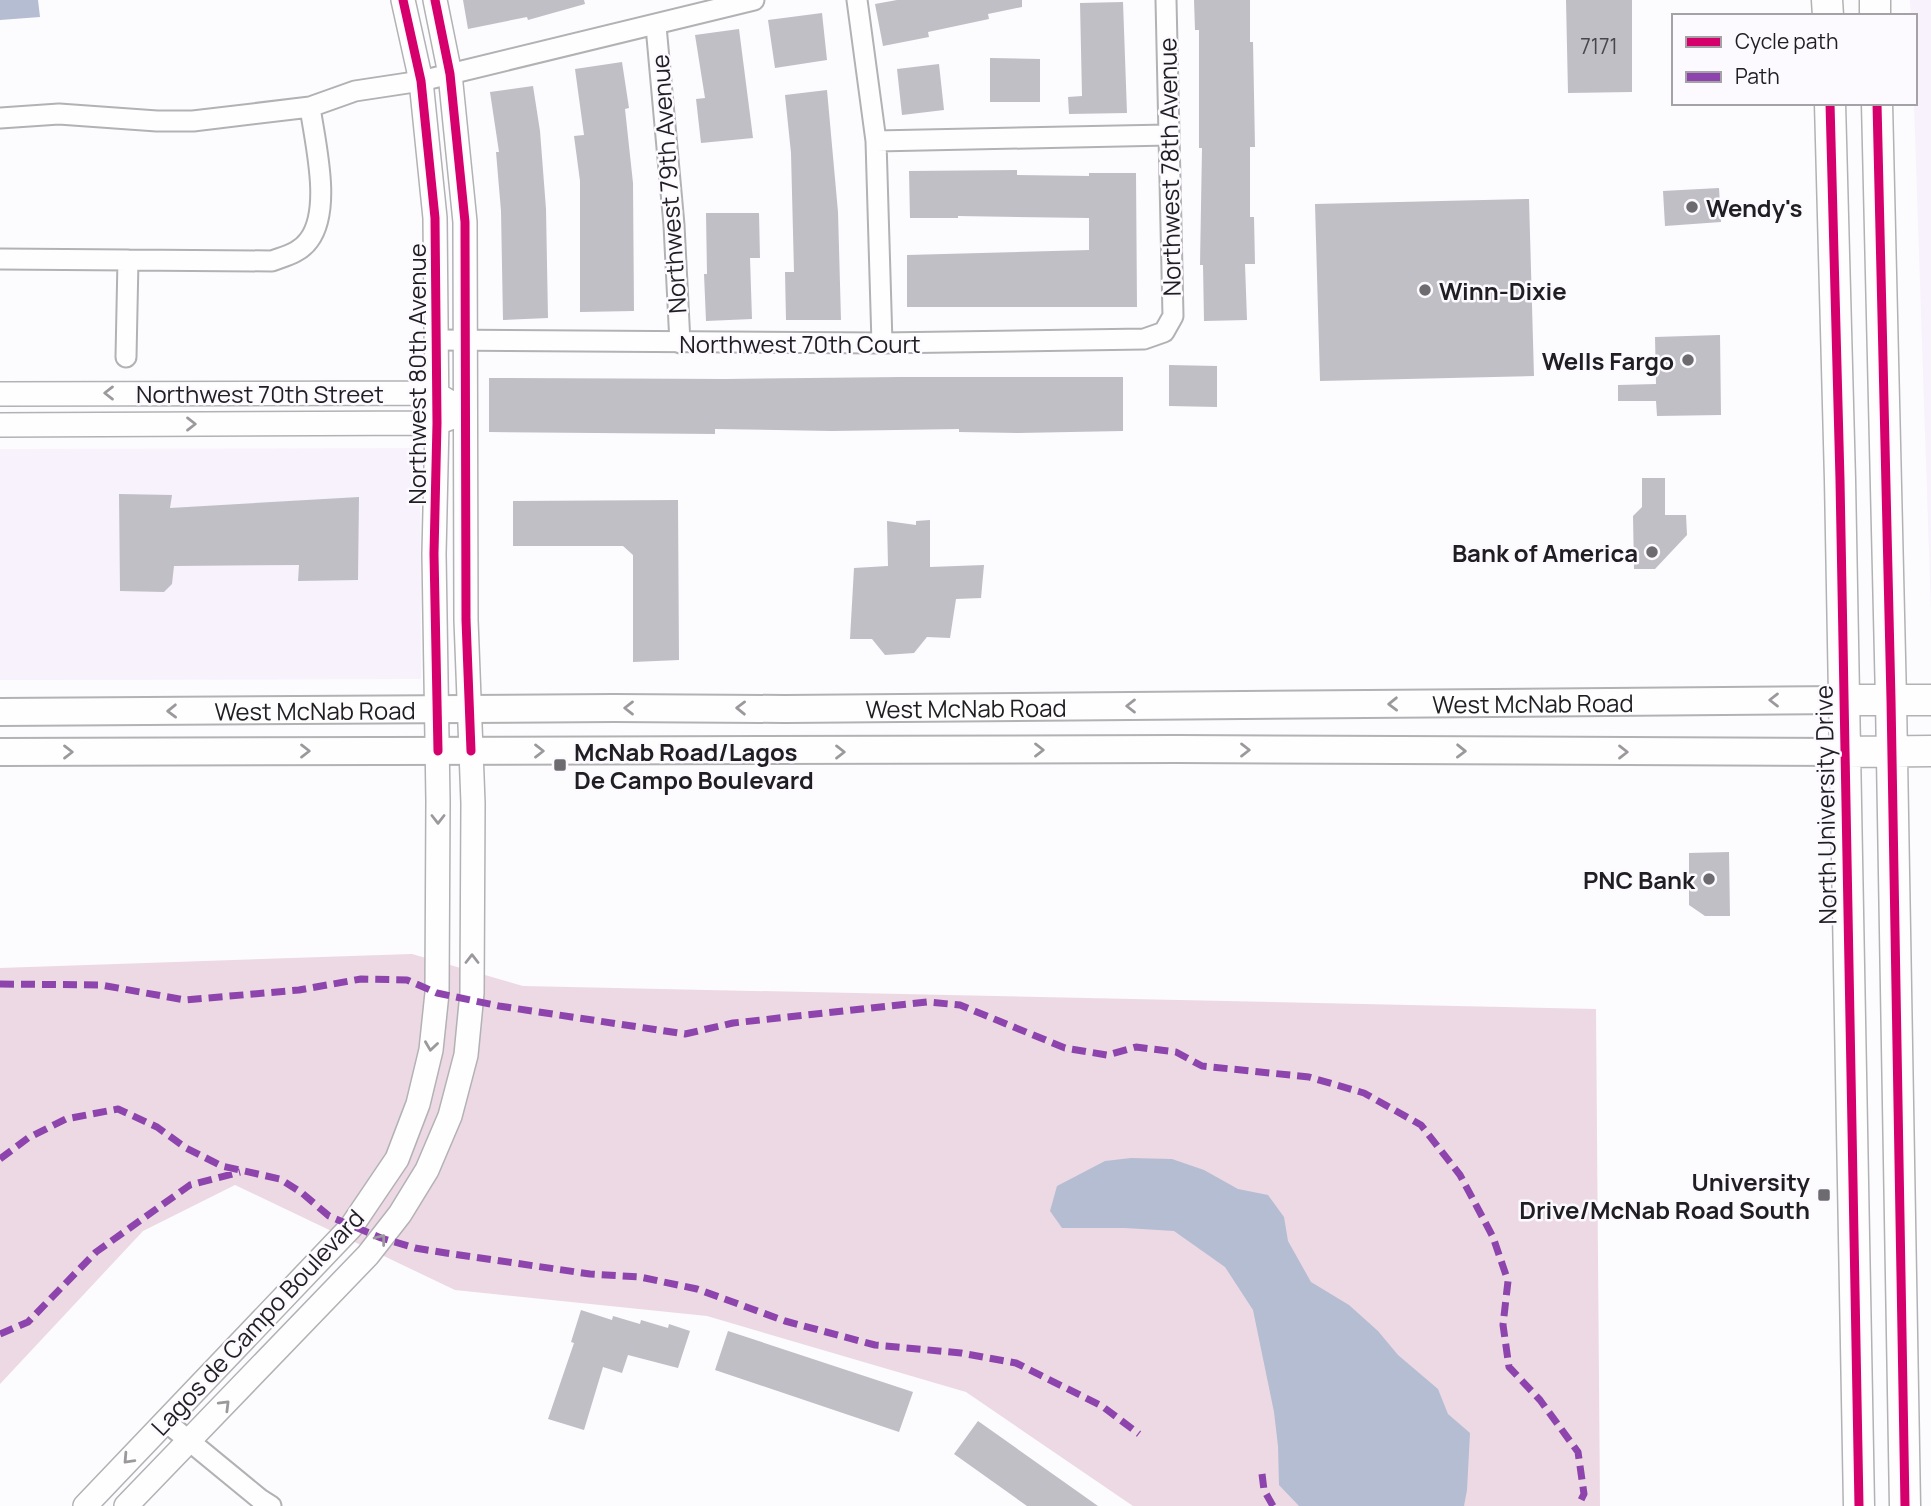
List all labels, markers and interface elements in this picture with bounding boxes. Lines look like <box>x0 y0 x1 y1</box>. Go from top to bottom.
legend <box>1672 14 1917 105</box>
text: Cycle path <box>1735 27 1838 55</box>
house number: 7171 <box>1580 32 1618 60</box>
street label: Northwest 78th Avenue <box>1150 37 1188 297</box>
street label: Northwest 79th Avenue <box>642 53 694 315</box>
text: Path <box>1735 62 1780 90</box>
place label: Wendy's <box>1706 191 1802 224</box>
marker: Wendy's <box>1684 199 1700 215</box>
street label: Northwest 80th Avenue <box>400 243 433 505</box>
place label: Winn-Dixie <box>1439 274 1567 307</box>
marker: Winn-Dixie <box>1417 282 1433 298</box>
street label: Northwest 70th Court <box>679 327 921 360</box>
place label: Wells Fargo <box>1542 344 1674 377</box>
marker: Wells Fargo <box>1680 352 1696 368</box>
street label: Northwest 70th Street <box>136 377 384 410</box>
one-way arrow <box>103 385 114 401</box>
one-way arrow <box>186 416 196 432</box>
place label: Bank of America <box>1452 536 1638 569</box>
marker: Bank of America <box>1644 544 1660 560</box>
street label: West McNab Road <box>1432 685 1634 720</box>
street label: North University Drive <box>1806 685 1844 925</box>
street label: West McNab Road <box>865 690 1067 725</box>
one-way arrow <box>1769 692 1779 708</box>
street label: West McNab Road <box>214 693 416 727</box>
one-way arrow <box>1387 696 1398 712</box>
one-way arrow <box>1125 698 1135 714</box>
one-way arrow <box>623 700 633 716</box>
one-way arrow <box>735 700 746 716</box>
one-way arrow <box>166 703 177 719</box>
place label: McNab Road/Lagos De Campo Boulevard <box>574 735 814 796</box>
one-way arrow <box>1240 742 1251 758</box>
one-way arrow <box>300 743 311 759</box>
one-way arrow <box>535 743 545 759</box>
one-way arrow <box>1033 743 1044 758</box>
one-way arrow <box>1457 743 1467 759</box>
one-way arrow <box>63 744 74 759</box>
one-way arrow <box>835 744 846 759</box>
one-way arrow <box>1618 744 1629 760</box>
marker: McNab Road/Lagos De Campo Boulevard <box>552 757 568 773</box>
one-way arrow <box>430 815 446 825</box>
place label: PNC Bank <box>1583 863 1696 896</box>
marker: PNC Bank <box>1701 871 1717 887</box>
one-way arrow <box>464 953 480 964</box>
one-way arrow <box>424 1041 439 1052</box>
place label: University Drive/McNab Road South <box>1519 1165 1811 1226</box>
marker: University Drive/McNab Road South <box>1816 1187 1832 1203</box>
street label: Lagos de Campo Boulevard <box>143 1202 371 1442</box>
one-way arrow <box>372 1234 385 1247</box>
one-way arrow <box>217 1400 230 1413</box>
one-way arrow <box>124 1451 137 1464</box>

